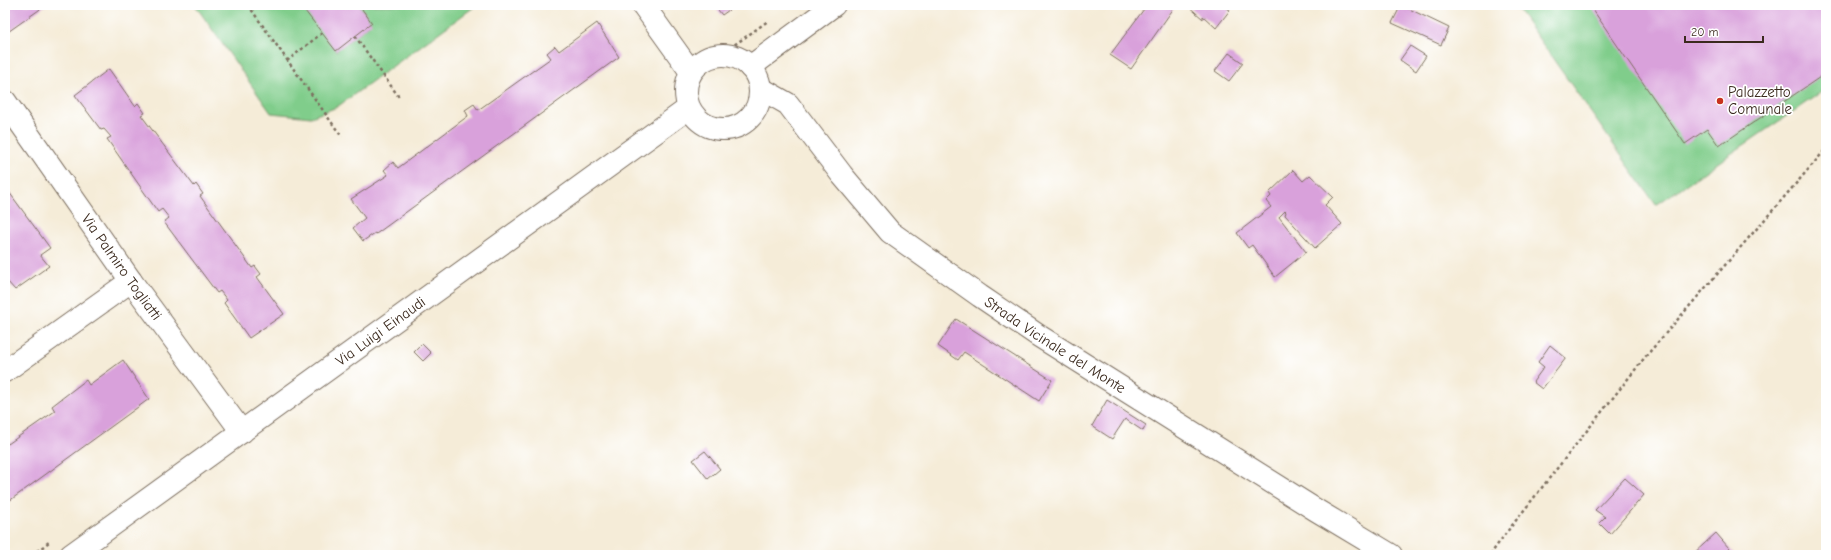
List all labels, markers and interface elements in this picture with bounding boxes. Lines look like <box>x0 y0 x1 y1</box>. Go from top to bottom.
scale bar <box>1685 18 1763 44</box>
text: 20 m <box>1691 25 1719 39</box>
place label: Palazzetto Comunale <box>1728 83 1793 118</box>
marker: Palazzetto Comunale <box>1715 96 1725 106</box>
street label: Via Palmiro Togliatti <box>78 210 166 324</box>
street label: Via Luigi Einaudi <box>332 293 429 370</box>
street label: Strada Vicinale del Monte <box>981 293 1129 397</box>

